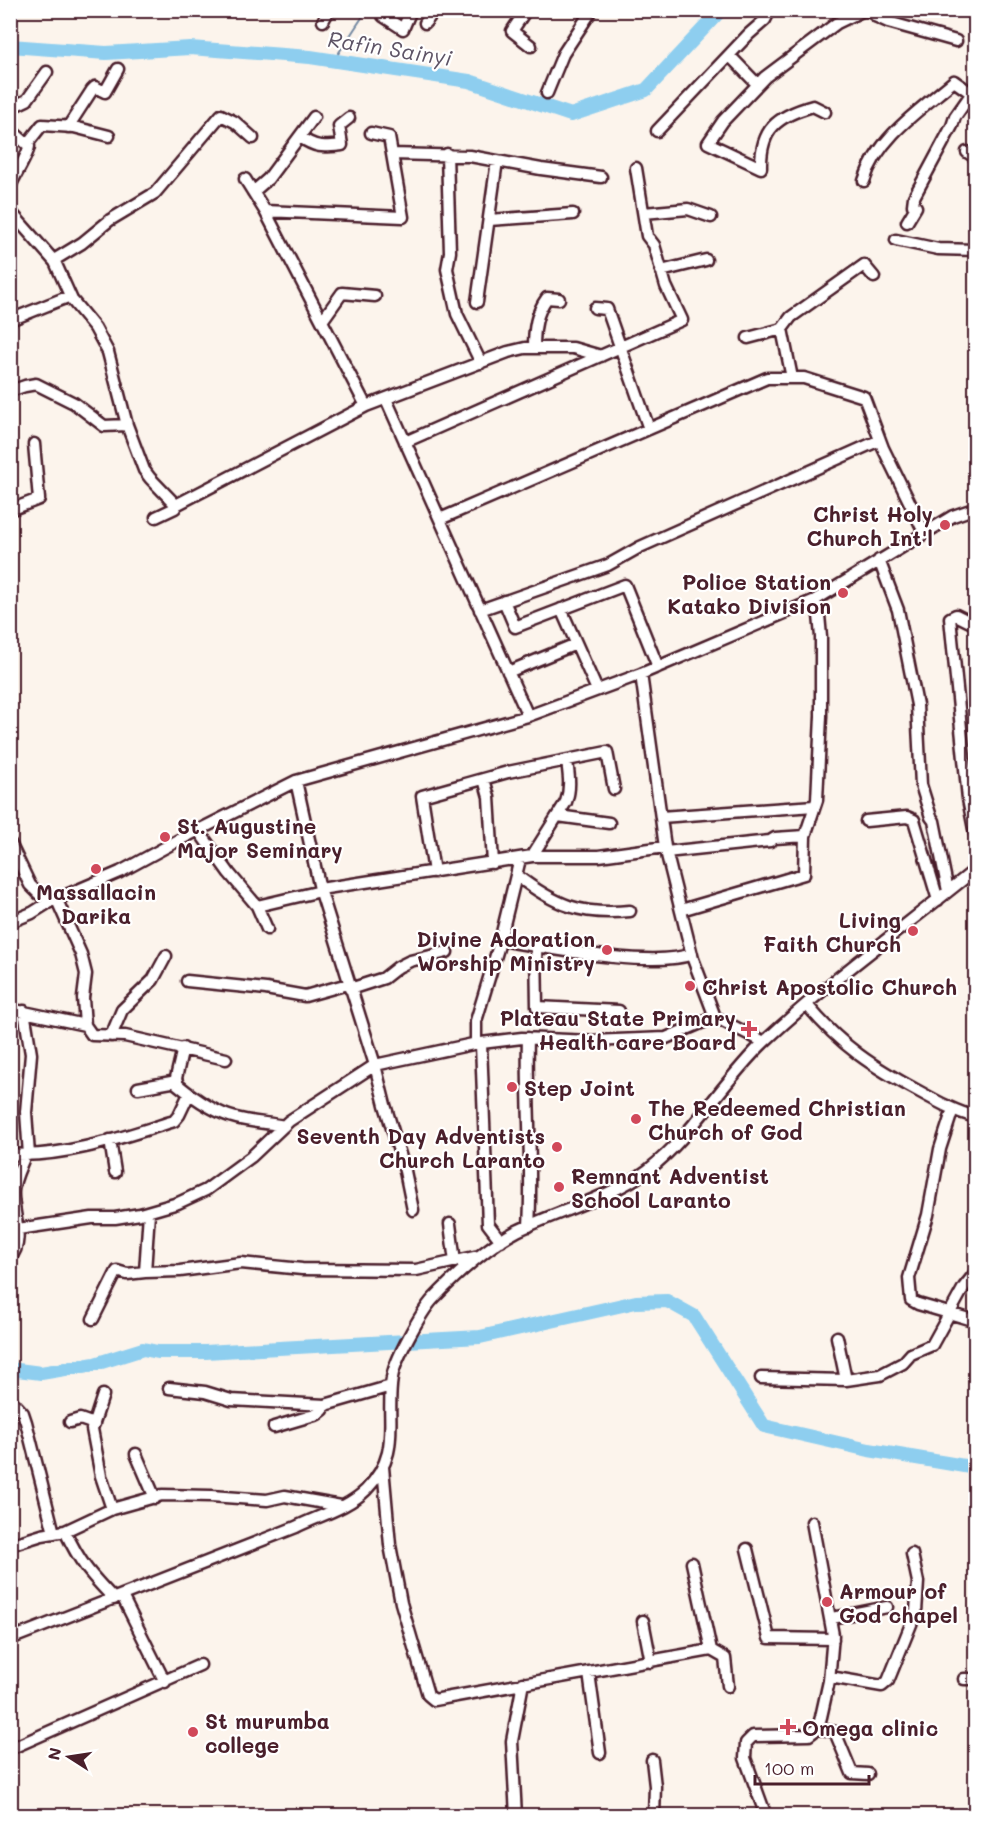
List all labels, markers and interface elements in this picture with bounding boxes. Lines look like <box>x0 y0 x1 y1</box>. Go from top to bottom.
water label: Rafin Sainyi <box>326 24 455 72</box>
place label: Christ Holy Church Int'l <box>807 500 933 551</box>
marker: Christ Holy Church Int'l <box>938 518 952 532</box>
place label: Police Station Katako Division <box>667 568 831 619</box>
marker: Police Station Katako Division <box>836 586 850 600</box>
place label: St. Augustine Major Seminary <box>177 812 343 864</box>
marker: St. Augustine Major Seminary <box>158 830 172 844</box>
marker: Massallacin Darika <box>89 862 103 876</box>
place label: Massallacin Darika <box>36 878 156 929</box>
place label: Living Faith Church <box>763 906 901 957</box>
marker: Living Faith Church <box>906 924 920 938</box>
place label: Divine Adoration Worship Ministry <box>417 925 595 977</box>
marker: Divine Adoration Worship Ministry <box>600 943 614 957</box>
place label: Christ Apostolic Church <box>702 973 957 1000</box>
marker: Christ Apostolic Church <box>683 979 697 993</box>
place label: Plateau State Primary Health care Board <box>500 1004 736 1055</box>
marker: Plateau State Primary Health care Board <box>740 1020 758 1038</box>
place label: Step Joint <box>524 1074 635 1101</box>
marker: Step Joint <box>505 1080 519 1094</box>
place label: The Redeemed Christian Church of God <box>648 1094 906 1145</box>
marker: The Redeemed Christian Church of God <box>629 1112 643 1126</box>
place label: Seventh Day Adventists Church Laranto <box>297 1122 545 1173</box>
marker: Seventh Day Adventists Church Laranto <box>550 1140 564 1154</box>
place label: Remnant Adventist School Laranto <box>571 1162 769 1213</box>
marker: Remnant Adventist School Laranto <box>552 1180 566 1194</box>
place label: Armour of God chapel <box>839 1577 958 1628</box>
marker: Armour of God chapel <box>820 1595 834 1609</box>
place label: St murumba college <box>205 1707 330 1758</box>
place label: Omega clinic <box>802 1714 938 1741</box>
marker: Omega clinic <box>779 1718 797 1736</box>
marker: St murumba college <box>186 1725 200 1739</box>
north arrow <box>39 1727 99 1787</box>
text: N <box>42 1746 65 1762</box>
scale bar <box>755 1748 869 1786</box>
text: 100 m <box>764 1756 814 1780</box>

